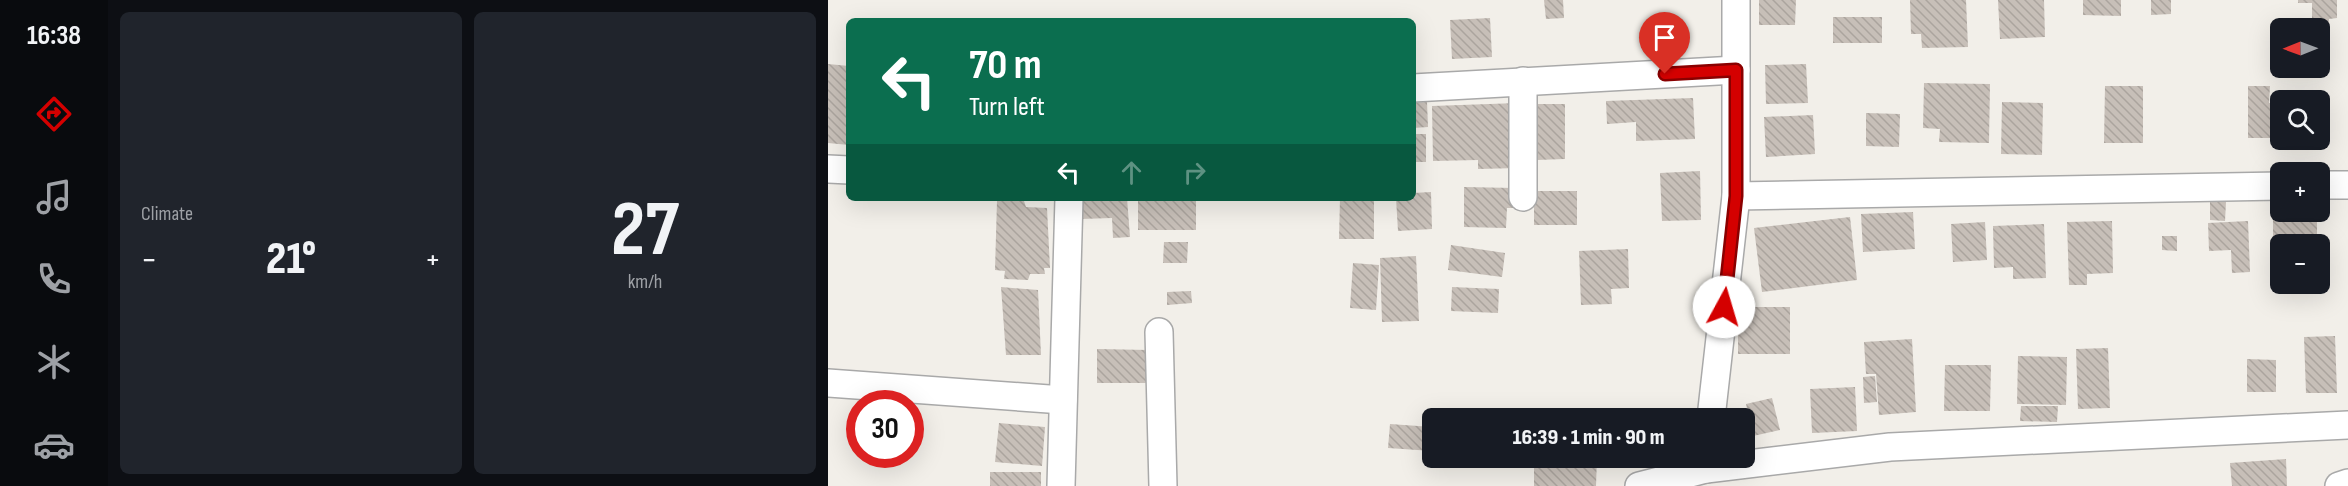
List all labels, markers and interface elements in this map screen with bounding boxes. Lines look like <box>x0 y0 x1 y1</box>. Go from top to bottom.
pin <box>1639 12 1690 74</box>
north arrow <box>2270 18 2330 78</box>
map controls <box>2270 18 2330 294</box>
text: 16:38 <box>27 20 81 52</box>
icon: arrive <box>1648 21 1681 54</box>
text: 70 m <box>969 40 1042 91</box>
icon: left <box>870 42 948 120</box>
button: search <box>2270 90 2330 150</box>
text: Turn left <box>969 91 1045 123</box>
icon: directions <box>33 93 75 135</box>
icon: left <box>1052 156 1085 189</box>
icon: ahead <box>1115 156 1148 189</box>
icon: right <box>1178 156 1211 189</box>
button: + <box>2270 162 2330 222</box>
icon: music <box>33 176 75 218</box>
text: 27 <box>611 184 679 277</box>
text: Climate <box>141 202 193 226</box>
text: 21° <box>266 232 316 287</box>
button: − <box>2270 234 2330 294</box>
text: − <box>141 240 157 280</box>
text: + <box>425 240 441 280</box>
icon: phone <box>33 258 75 300</box>
text: km/h <box>628 270 662 294</box>
position arrow <box>1692 275 1756 339</box>
icon: climate <box>33 341 75 383</box>
speed limit sign: 30 <box>846 390 924 468</box>
icon: car <box>33 424 75 466</box>
text: 16:39 · 1 min · 90 m <box>1512 424 1665 451</box>

